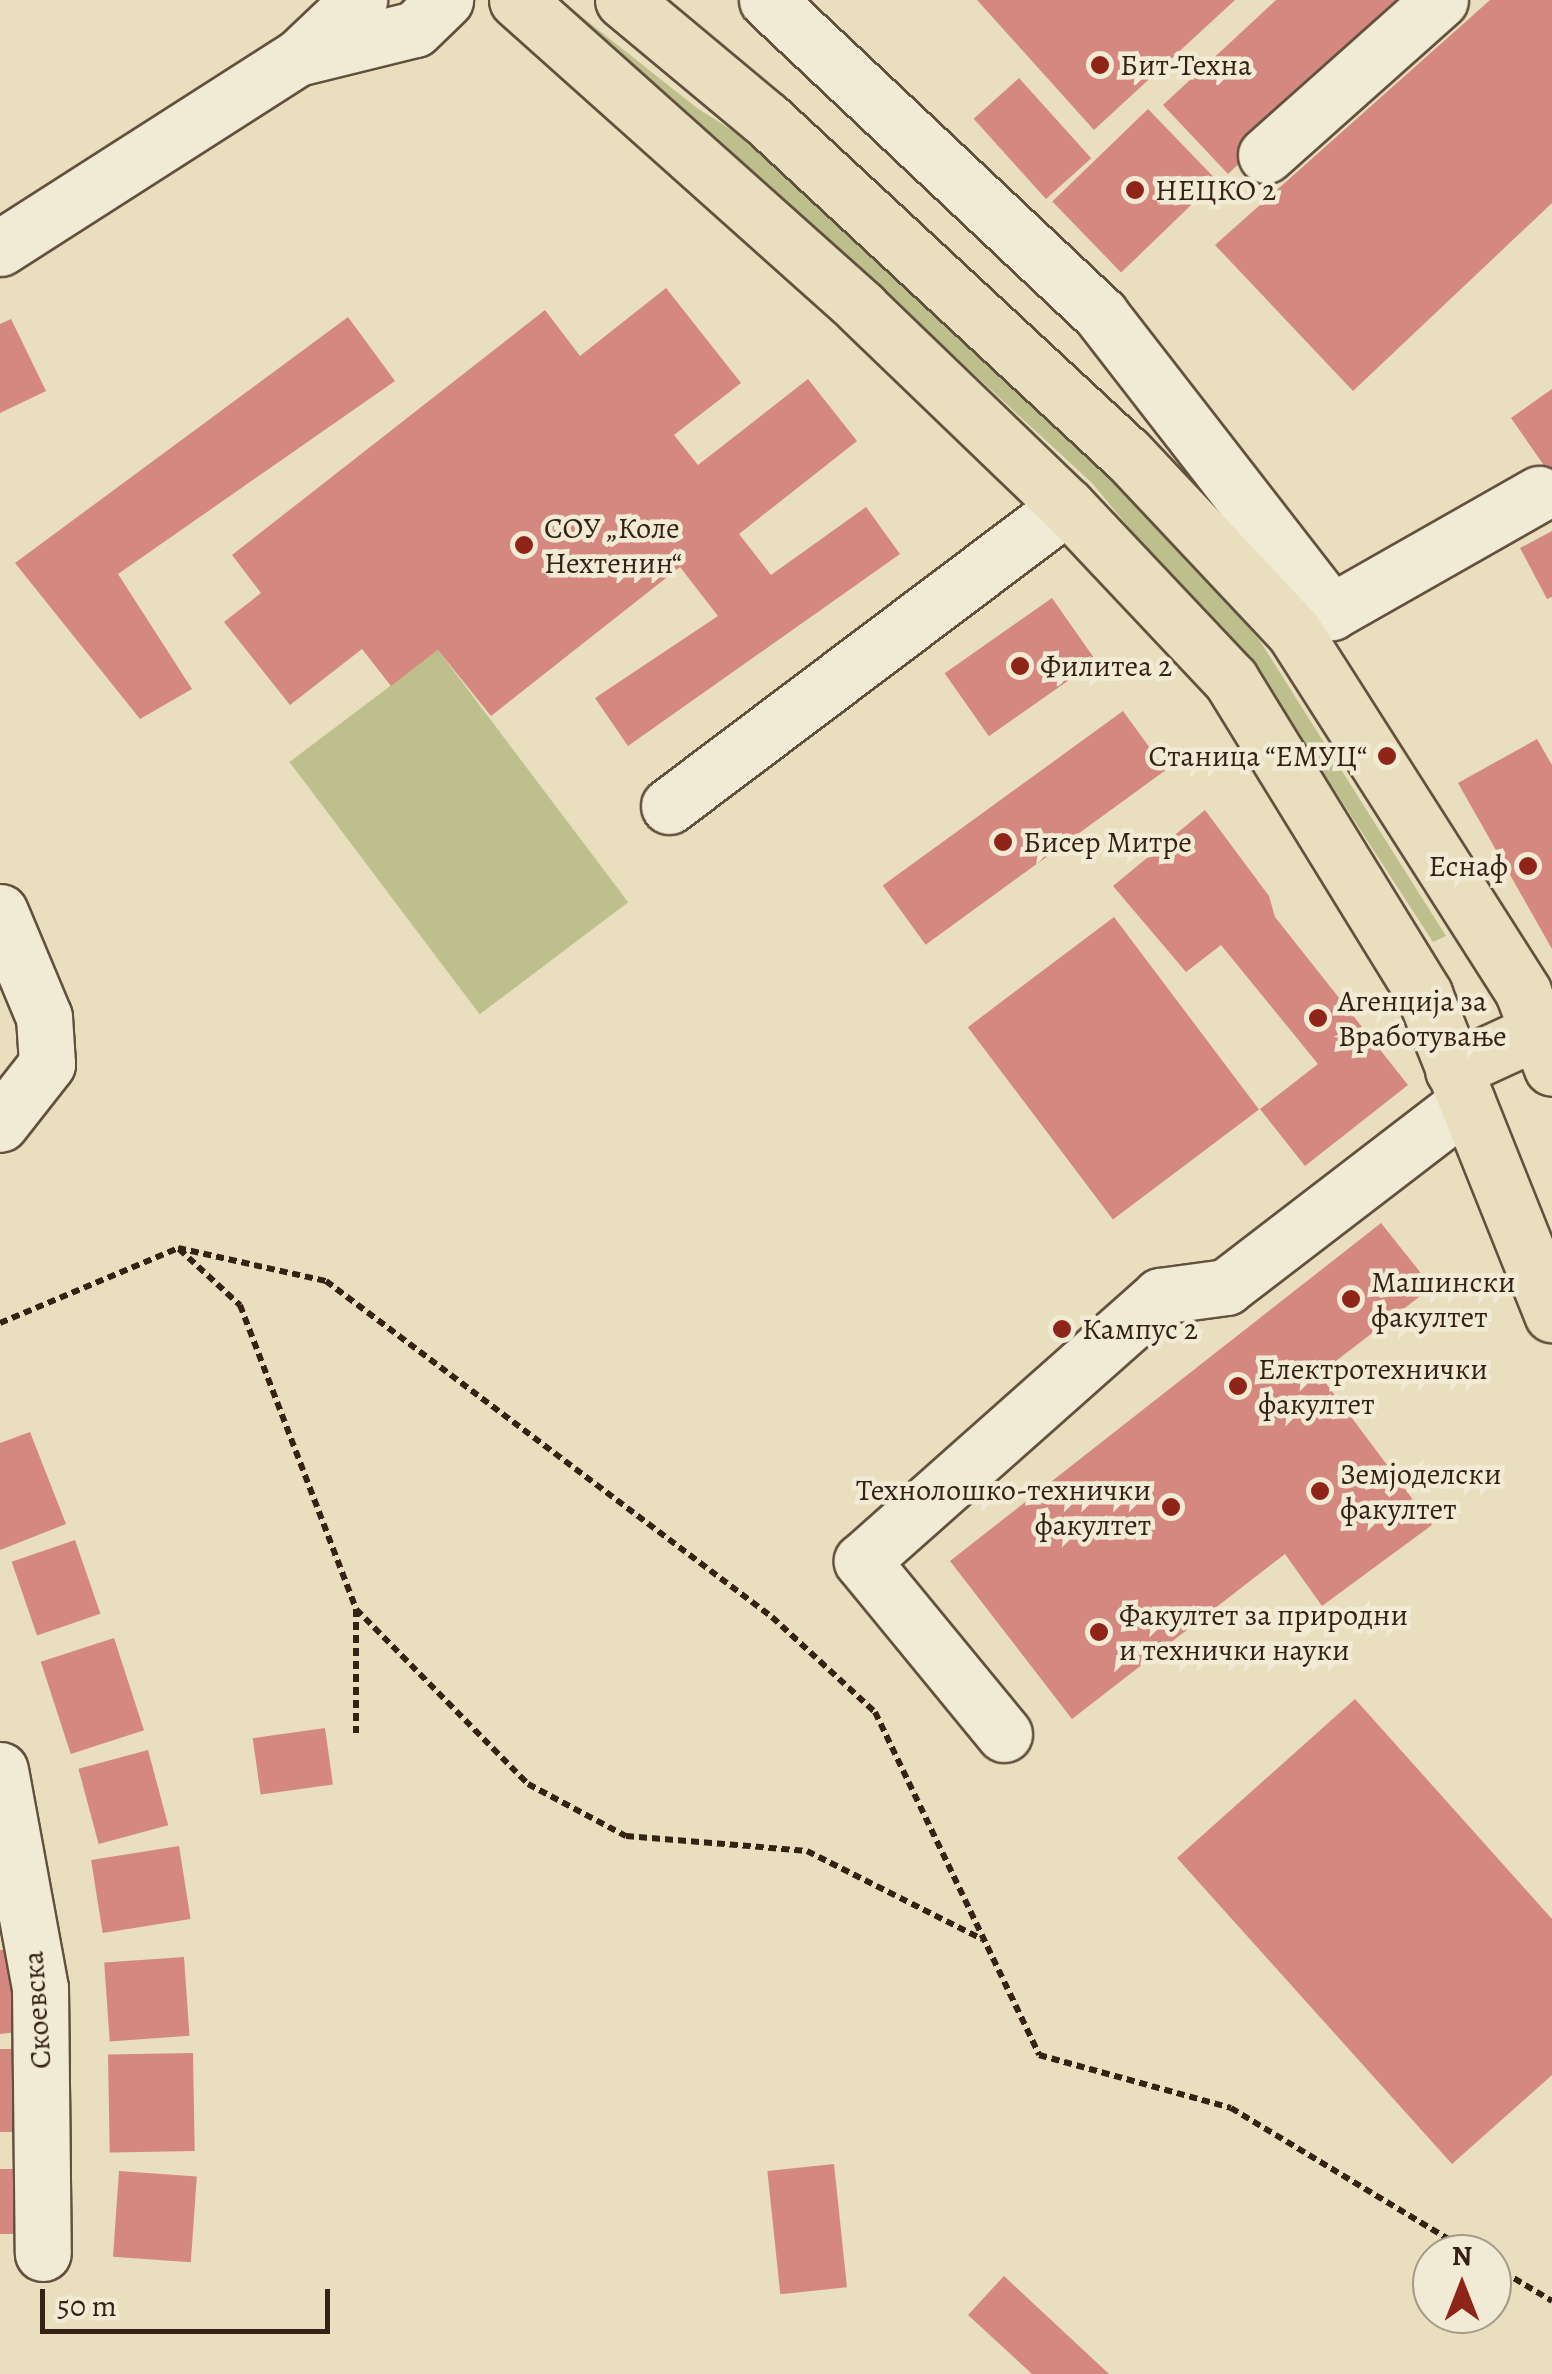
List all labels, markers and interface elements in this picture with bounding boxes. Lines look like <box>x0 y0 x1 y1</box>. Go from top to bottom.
place label: Бит-Техна <box>1120 47 1252 83</box>
marker: Бит-Техна <box>1089 54 1111 76</box>
place label: НЕЦКО 2 <box>1155 172 1276 208</box>
marker: НЕЦКО 2 <box>1124 179 1146 201</box>
place label: СОУ „Коле Нехтенин“ <box>544 510 682 580</box>
marker: СОУ „Коле Нехтенин“ <box>513 534 535 556</box>
place label: Филитеа 2 <box>1040 648 1172 684</box>
marker: Филитеа 2 <box>1009 655 1031 677</box>
place label: Станица “ЕМУЦ“ <box>1148 738 1367 774</box>
marker: Станица “ЕМУЦ“ <box>1376 745 1398 767</box>
place label: Бисер Митре <box>1023 824 1192 860</box>
marker: Бисер Митре <box>992 831 1014 853</box>
place label: Еснаф <box>1429 848 1508 884</box>
marker: Еснаф <box>1517 855 1539 877</box>
place label: Агенција за Вработување <box>1338 983 1507 1054</box>
marker: Агенција за Вработување <box>1307 1007 1329 1029</box>
place label: Машински факултет <box>1371 1264 1516 1334</box>
marker: Машински факултет <box>1340 1288 1362 1310</box>
place label: Кампус 2 <box>1082 1311 1198 1347</box>
marker: Кампус 2 <box>1051 1318 1073 1340</box>
place label: Електротехнички факултет <box>1258 1351 1488 1422</box>
marker: Електротехнички факултет <box>1227 1375 1249 1397</box>
place label: Земјоделски факултет <box>1340 1456 1501 1526</box>
place label: Технолошко-технички факултет <box>856 1472 1151 1542</box>
marker: Земјоделски факултет <box>1309 1480 1331 1502</box>
marker: Технолошко-технички факултет <box>1160 1496 1182 1518</box>
place label: Факултет за природни и технички науки <box>1119 1597 1408 1668</box>
marker: Факултет за природни и технички науки <box>1088 1621 1110 1643</box>
street label: Скоевска <box>15 1950 59 2070</box>
north arrow <box>1412 2234 1512 2334</box>
text: N <box>1452 2237 1472 2275</box>
scale bar <box>45 2269 335 2331</box>
text: 50 m <box>57 2286 117 2326</box>

